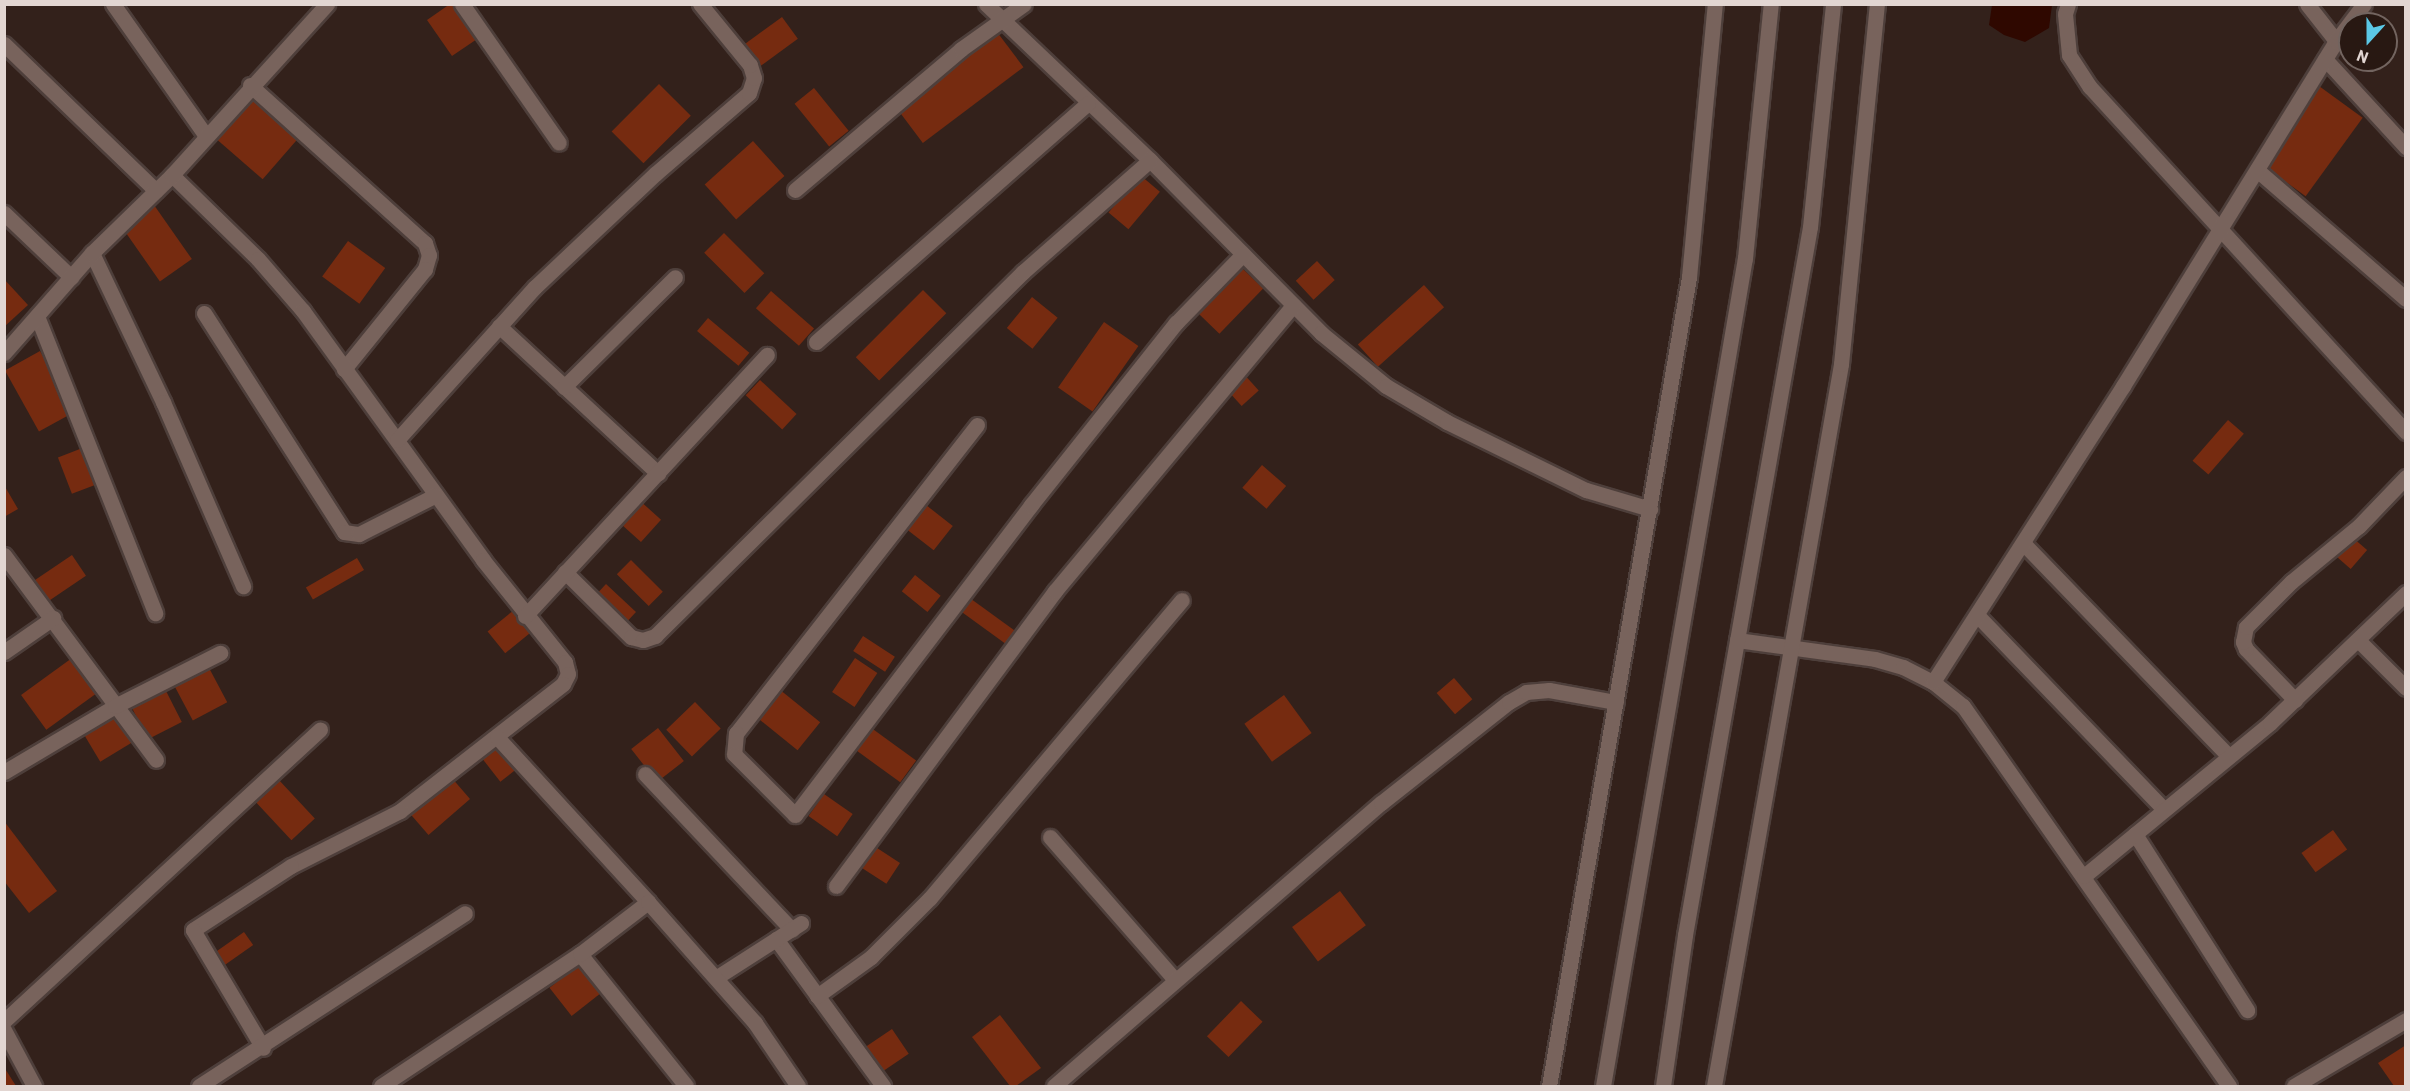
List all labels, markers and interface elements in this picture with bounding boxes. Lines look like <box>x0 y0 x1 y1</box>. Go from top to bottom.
north arrow <box>2338 12 2398 72</box>
text: N <box>2354 47 2370 68</box>

